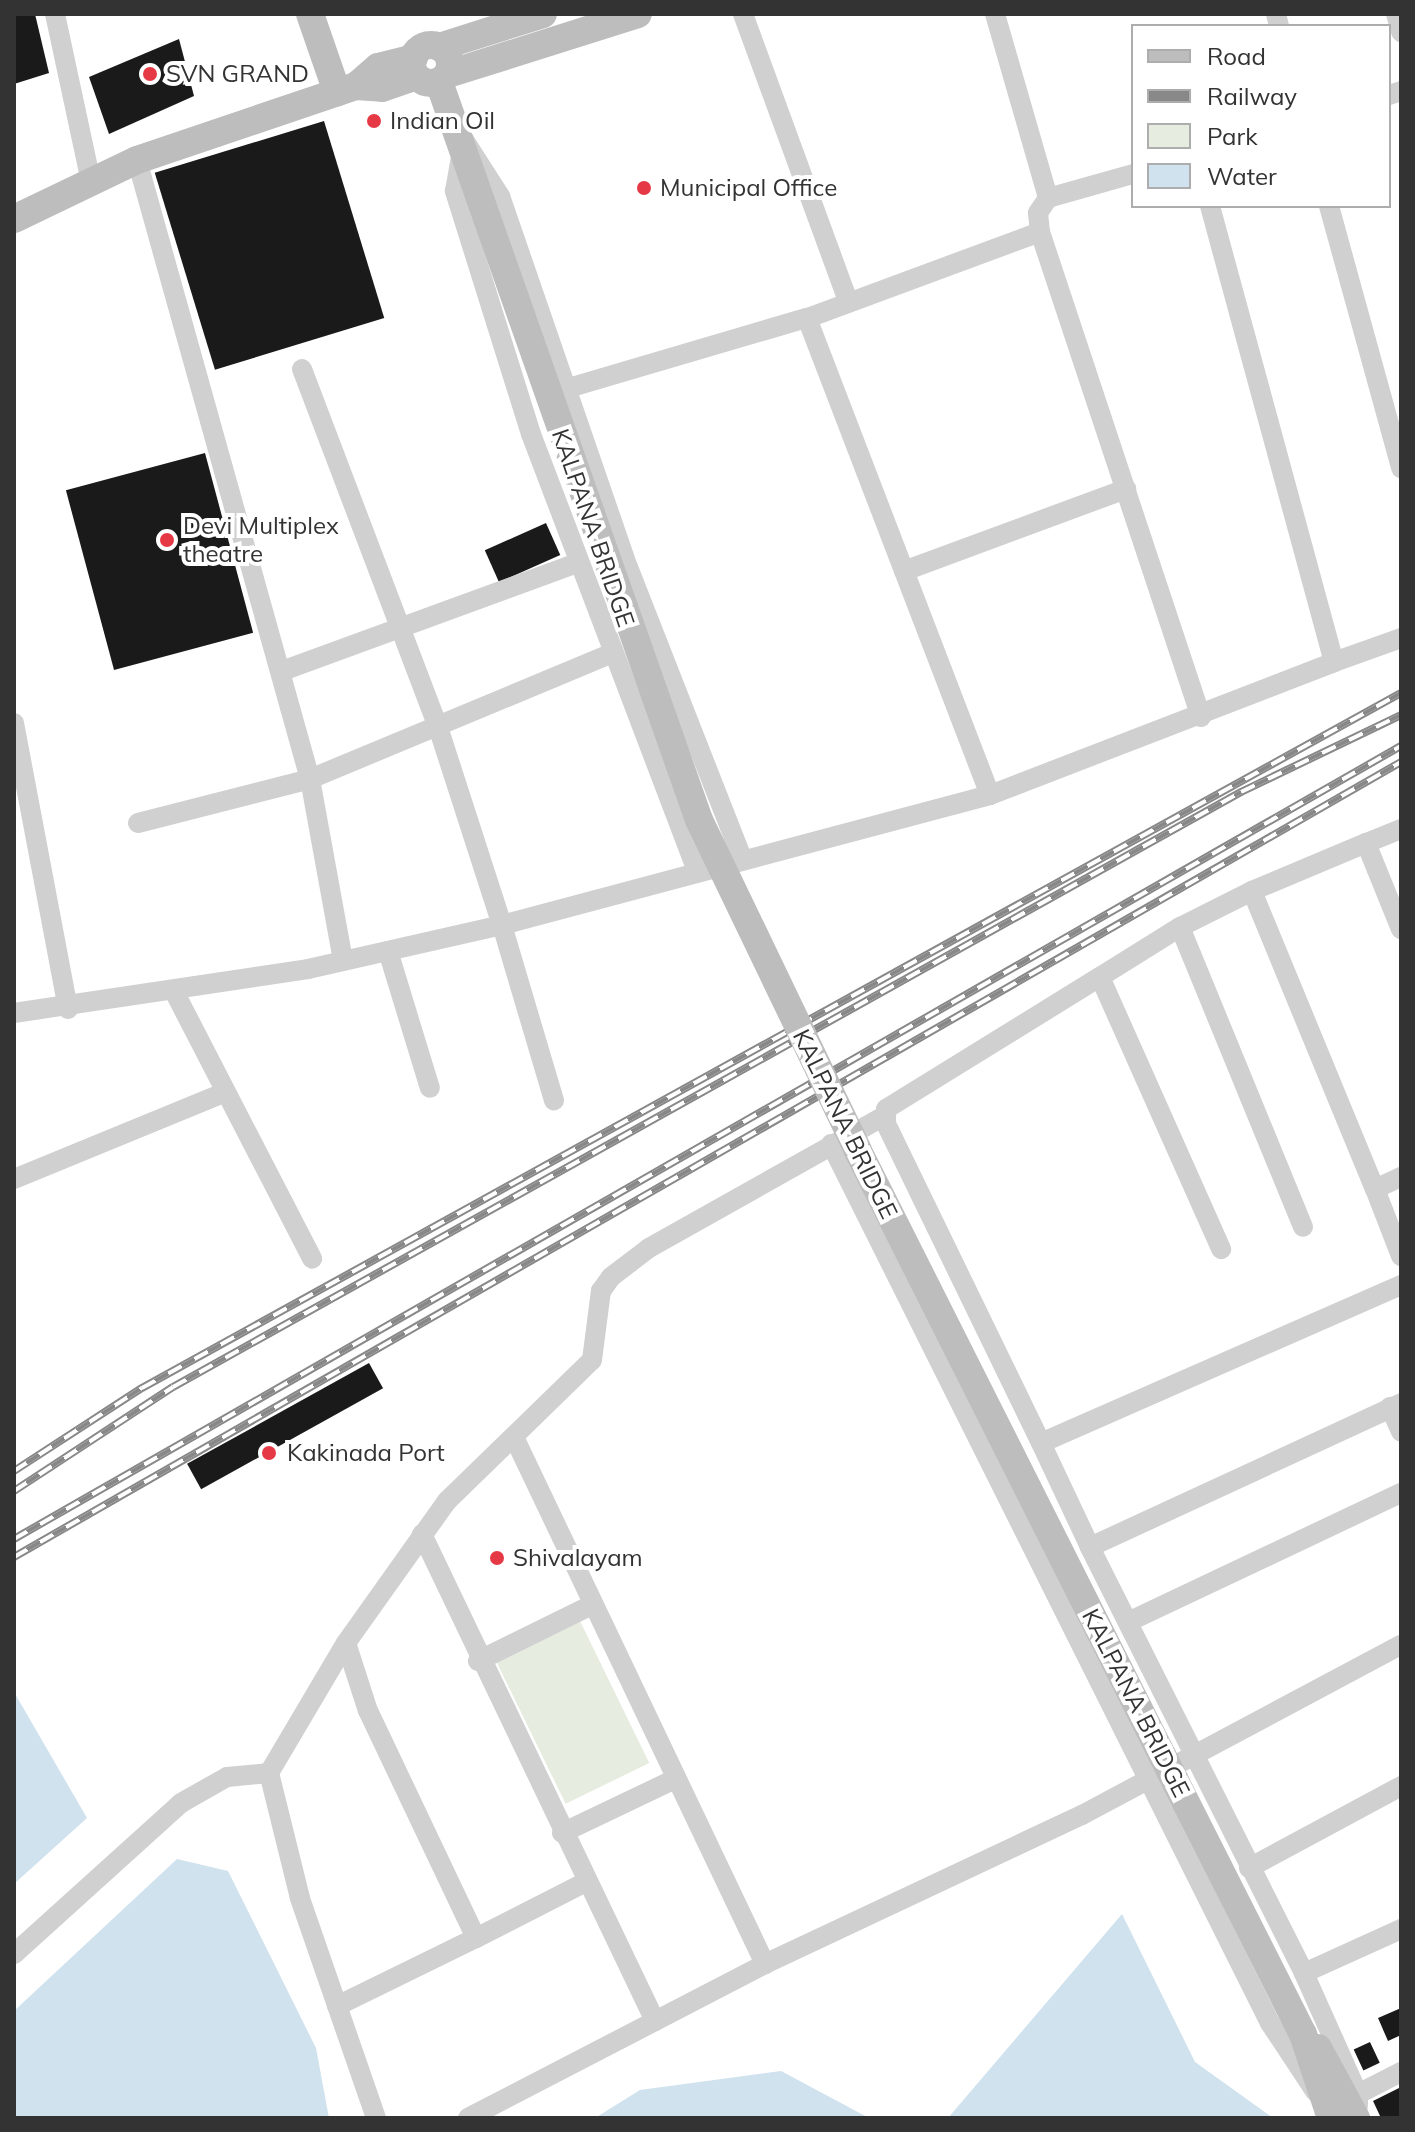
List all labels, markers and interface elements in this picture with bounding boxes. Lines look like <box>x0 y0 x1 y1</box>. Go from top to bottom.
legend <box>1131 24 1391 208</box>
text: Road <box>1207 41 1266 71</box>
place label: SVN GRAND <box>166 60 309 88</box>
marker: SVN GRAND <box>141 65 159 83</box>
text: Railway <box>1207 81 1297 111</box>
place label: Indian Oil <box>390 107 495 135</box>
marker: Indian Oil <box>365 112 383 130</box>
text: Park <box>1207 121 1258 151</box>
text: Water <box>1207 161 1277 191</box>
place label: Municipal Office <box>660 174 837 202</box>
marker: Municipal Office <box>635 179 653 197</box>
street label: KALPANA BRIDGE <box>546 425 640 631</box>
place label: Devi Multiplex theatre <box>183 512 339 568</box>
marker: Devi Multiplex theatre <box>158 531 176 549</box>
street label: KALPANA BRIDGE <box>787 1024 903 1224</box>
place label: Kakinada Port <box>287 1439 445 1467</box>
marker: Kakinada Port <box>258 1442 280 1464</box>
place label: Shivalayam <box>513 1544 643 1572</box>
marker: Shivalayam <box>488 1549 506 1567</box>
street label: KALPANA BRIDGE <box>1076 1604 1196 1802</box>

